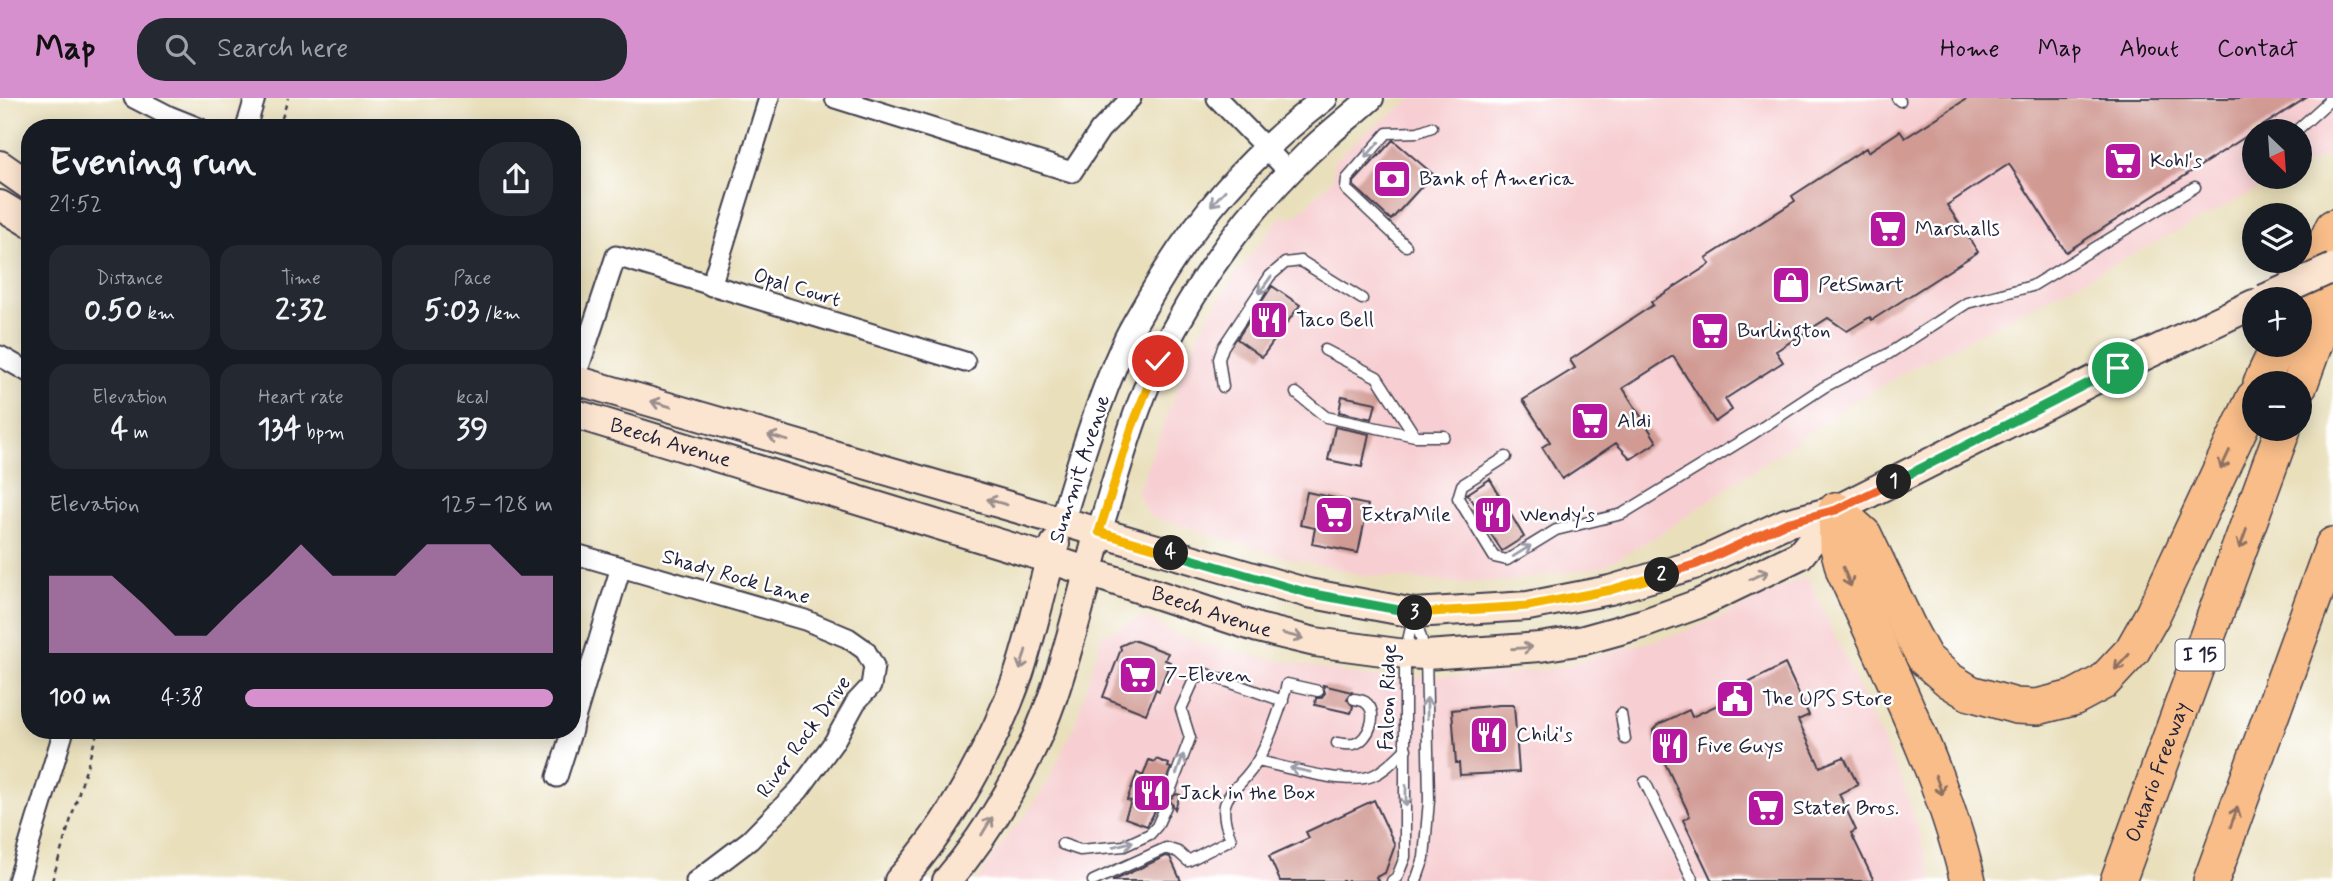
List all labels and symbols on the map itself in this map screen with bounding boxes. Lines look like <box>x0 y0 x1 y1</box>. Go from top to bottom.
north arrow <box>2242 119 2312 189</box>
one-way arrow <box>1364 140 1380 158</box>
supermarket icon: Kohl's <box>2102 140 2144 182</box>
place label: Kohl's <box>2150 147 2202 175</box>
bank icon: Bank of America <box>1371 158 1413 200</box>
place label: Bank of America <box>1419 165 1574 193</box>
one-way arrow <box>1209 189 1226 206</box>
supermarket icon: Marshalls <box>1867 208 1909 250</box>
place label: Marshalls <box>1915 215 2000 243</box>
street label: Opal Court <box>750 261 844 315</box>
shop icon: PetSmart <box>1770 264 1812 306</box>
place label: PetSmart <box>1818 271 1904 299</box>
one-way arrow <box>1258 275 1272 294</box>
restaurant icon: Taco Bell <box>1248 299 1290 341</box>
place label: Taco Bell <box>1296 306 1374 334</box>
supermarket icon: Burlington <box>1689 310 1731 352</box>
place label: Burlington <box>1737 317 1831 347</box>
pin <box>1128 331 1188 391</box>
pin <box>2088 338 2148 398</box>
street label: Summit Avenue <box>1043 391 1117 547</box>
one-way arrow <box>651 397 673 410</box>
supermarket icon: Aldi <box>1569 400 1611 442</box>
place label: Aldi <box>1617 407 1651 435</box>
street label: Beech Avenue <box>607 411 734 475</box>
one-way arrow <box>768 431 790 444</box>
one-way arrow <box>2218 449 2231 470</box>
pin: 1 <box>1876 464 1912 500</box>
supermarket icon: ExtraMile <box>1313 494 1355 536</box>
restaurant icon: Wendy's <box>1472 494 1514 536</box>
one-way arrow <box>986 495 1008 508</box>
place label: ExtraMile <box>1361 501 1451 529</box>
place label: Wendy's <box>1520 501 1595 529</box>
one-way arrow <box>2236 527 2248 549</box>
pin: 4 <box>1154 536 1188 570</box>
street label: Shady Rock Lane <box>659 542 813 612</box>
one-way arrow <box>1512 543 1532 557</box>
pin: 2 <box>1644 558 1680 592</box>
one-way arrow <box>1841 566 1854 587</box>
one-way arrow <box>1749 567 1770 580</box>
street label: Beech Avenue <box>1148 580 1275 645</box>
pin: 3 <box>1398 596 1432 630</box>
one-way arrow <box>1281 630 1304 643</box>
road number: I 15 <box>2176 640 2224 670</box>
one-way arrow <box>1510 641 1533 654</box>
street label: Falcon Ridge <box>1372 643 1404 751</box>
one-way arrow <box>1015 648 1028 670</box>
one-way arrow <box>2113 653 2130 670</box>
supermarket icon: 7-Eleven <box>1117 654 1159 696</box>
place label: 7-Eleven <box>1165 661 1252 689</box>
street label: River Rock Drive <box>750 670 858 804</box>
public building icon: The UPS Store <box>1714 678 1756 720</box>
place label: The UPS Store <box>1762 685 1892 713</box>
one-way arrow <box>1421 696 1434 719</box>
street label: Ontario Freeway <box>2119 698 2196 846</box>
restaurant icon: Chili's <box>1468 714 1510 756</box>
place label: Chili's <box>1516 721 1573 749</box>
restaurant icon: Five Guys <box>1649 725 1691 767</box>
place label: Five Guys <box>1697 732 1783 760</box>
one-way arrow <box>1175 754 1188 776</box>
one-way arrow <box>1289 762 1312 776</box>
restaurant icon: Jack in the Box <box>1131 772 1173 814</box>
one-way arrow <box>1934 774 1946 796</box>
place label: Jack in the Box <box>1179 779 1316 807</box>
one-way arrow <box>1399 784 1413 807</box>
supermarket icon: Stater Bros. <box>1745 787 1787 829</box>
place label: Stater Bros. <box>1793 794 1899 822</box>
one-way arrow <box>2229 806 2241 828</box>
one-way arrow <box>981 816 995 836</box>
one-way arrow <box>1111 837 1133 850</box>

